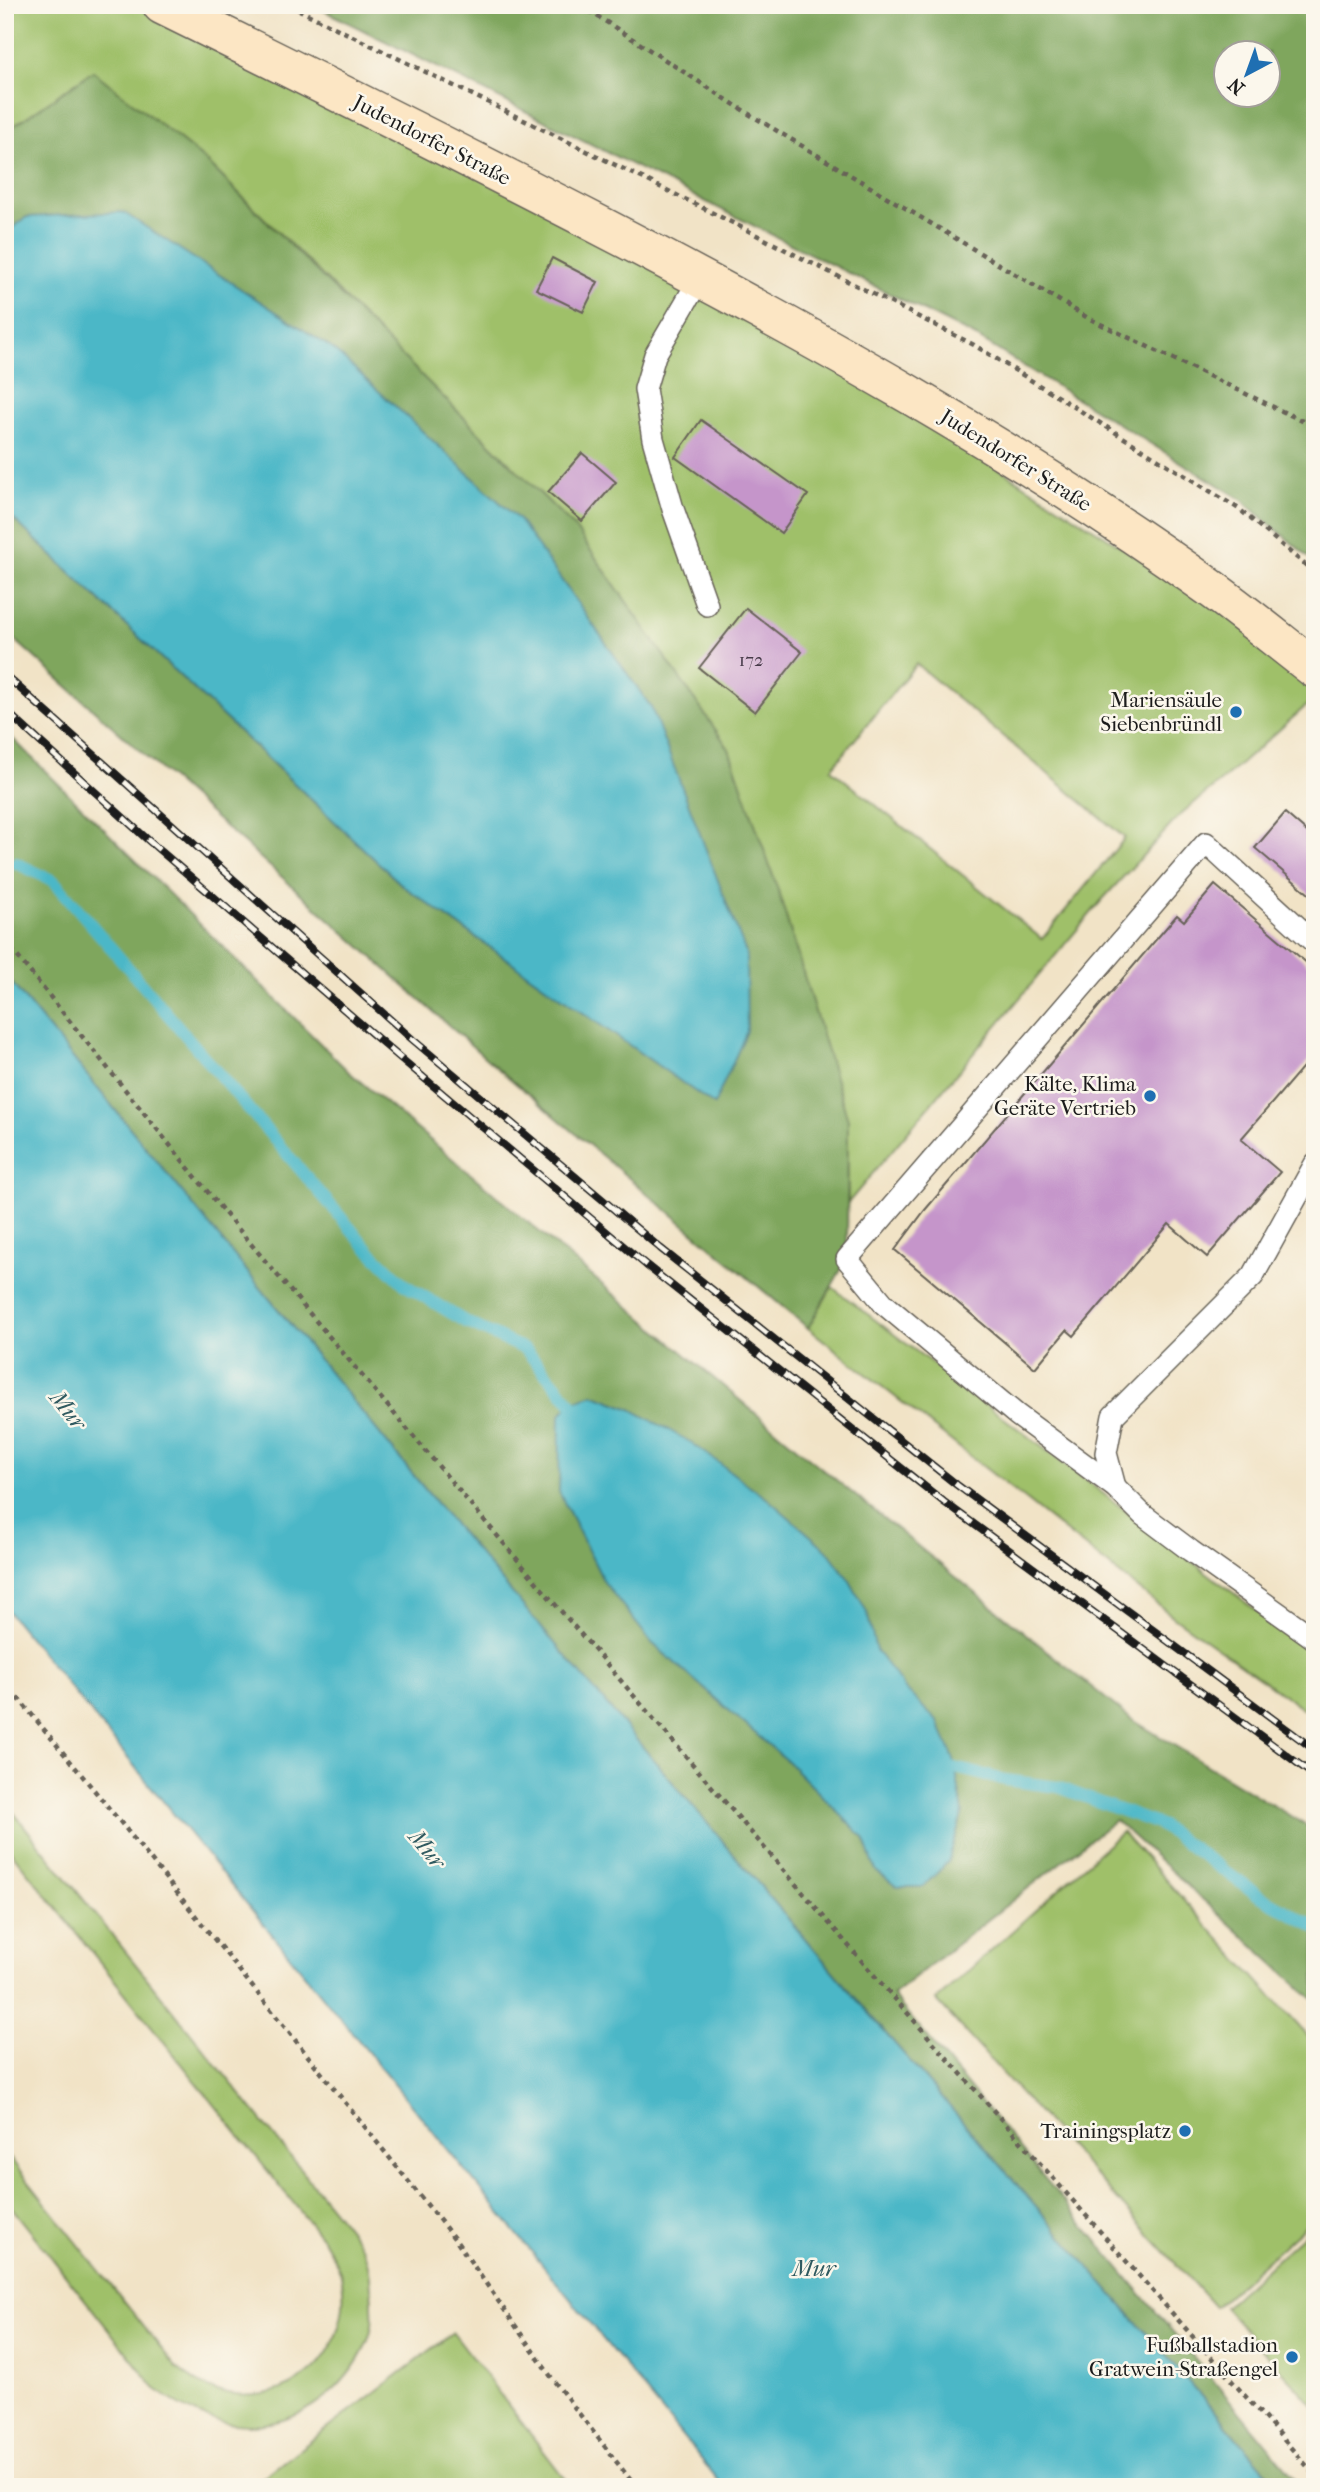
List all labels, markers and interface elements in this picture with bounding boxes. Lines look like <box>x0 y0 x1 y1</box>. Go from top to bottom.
north arrow <box>1212 38 1282 108</box>
text: N <box>1223 73 1249 99</box>
street label: Judendorfer Straße <box>347 89 515 190</box>
street label: Judendorfer Straße <box>934 403 1096 516</box>
house number: 172 <box>739 650 763 671</box>
place label: Mariensäule Siebenbründl <box>1100 688 1222 736</box>
marker: Mariensäule Siebenbründl <box>1228 704 1244 720</box>
place label: Kälte, Klima Geräte Vertrieb <box>994 1072 1136 1120</box>
marker: Kälte, Klima Geräte Vertrieb <box>1142 1088 1158 1104</box>
water label: Mur <box>43 1383 93 1437</box>
water label: Mur <box>402 1822 452 1875</box>
place label: Trainingsplatz <box>1040 2119 1171 2143</box>
marker: Trainingsplatz <box>1177 2123 1193 2139</box>
water label: Mur <box>791 2255 837 2282</box>
place label: Fußballstadion Gratwein-Straßengel <box>1089 2333 1278 2381</box>
marker: Fußballstadion Gratwein-Straßengel <box>1284 2349 1300 2365</box>

